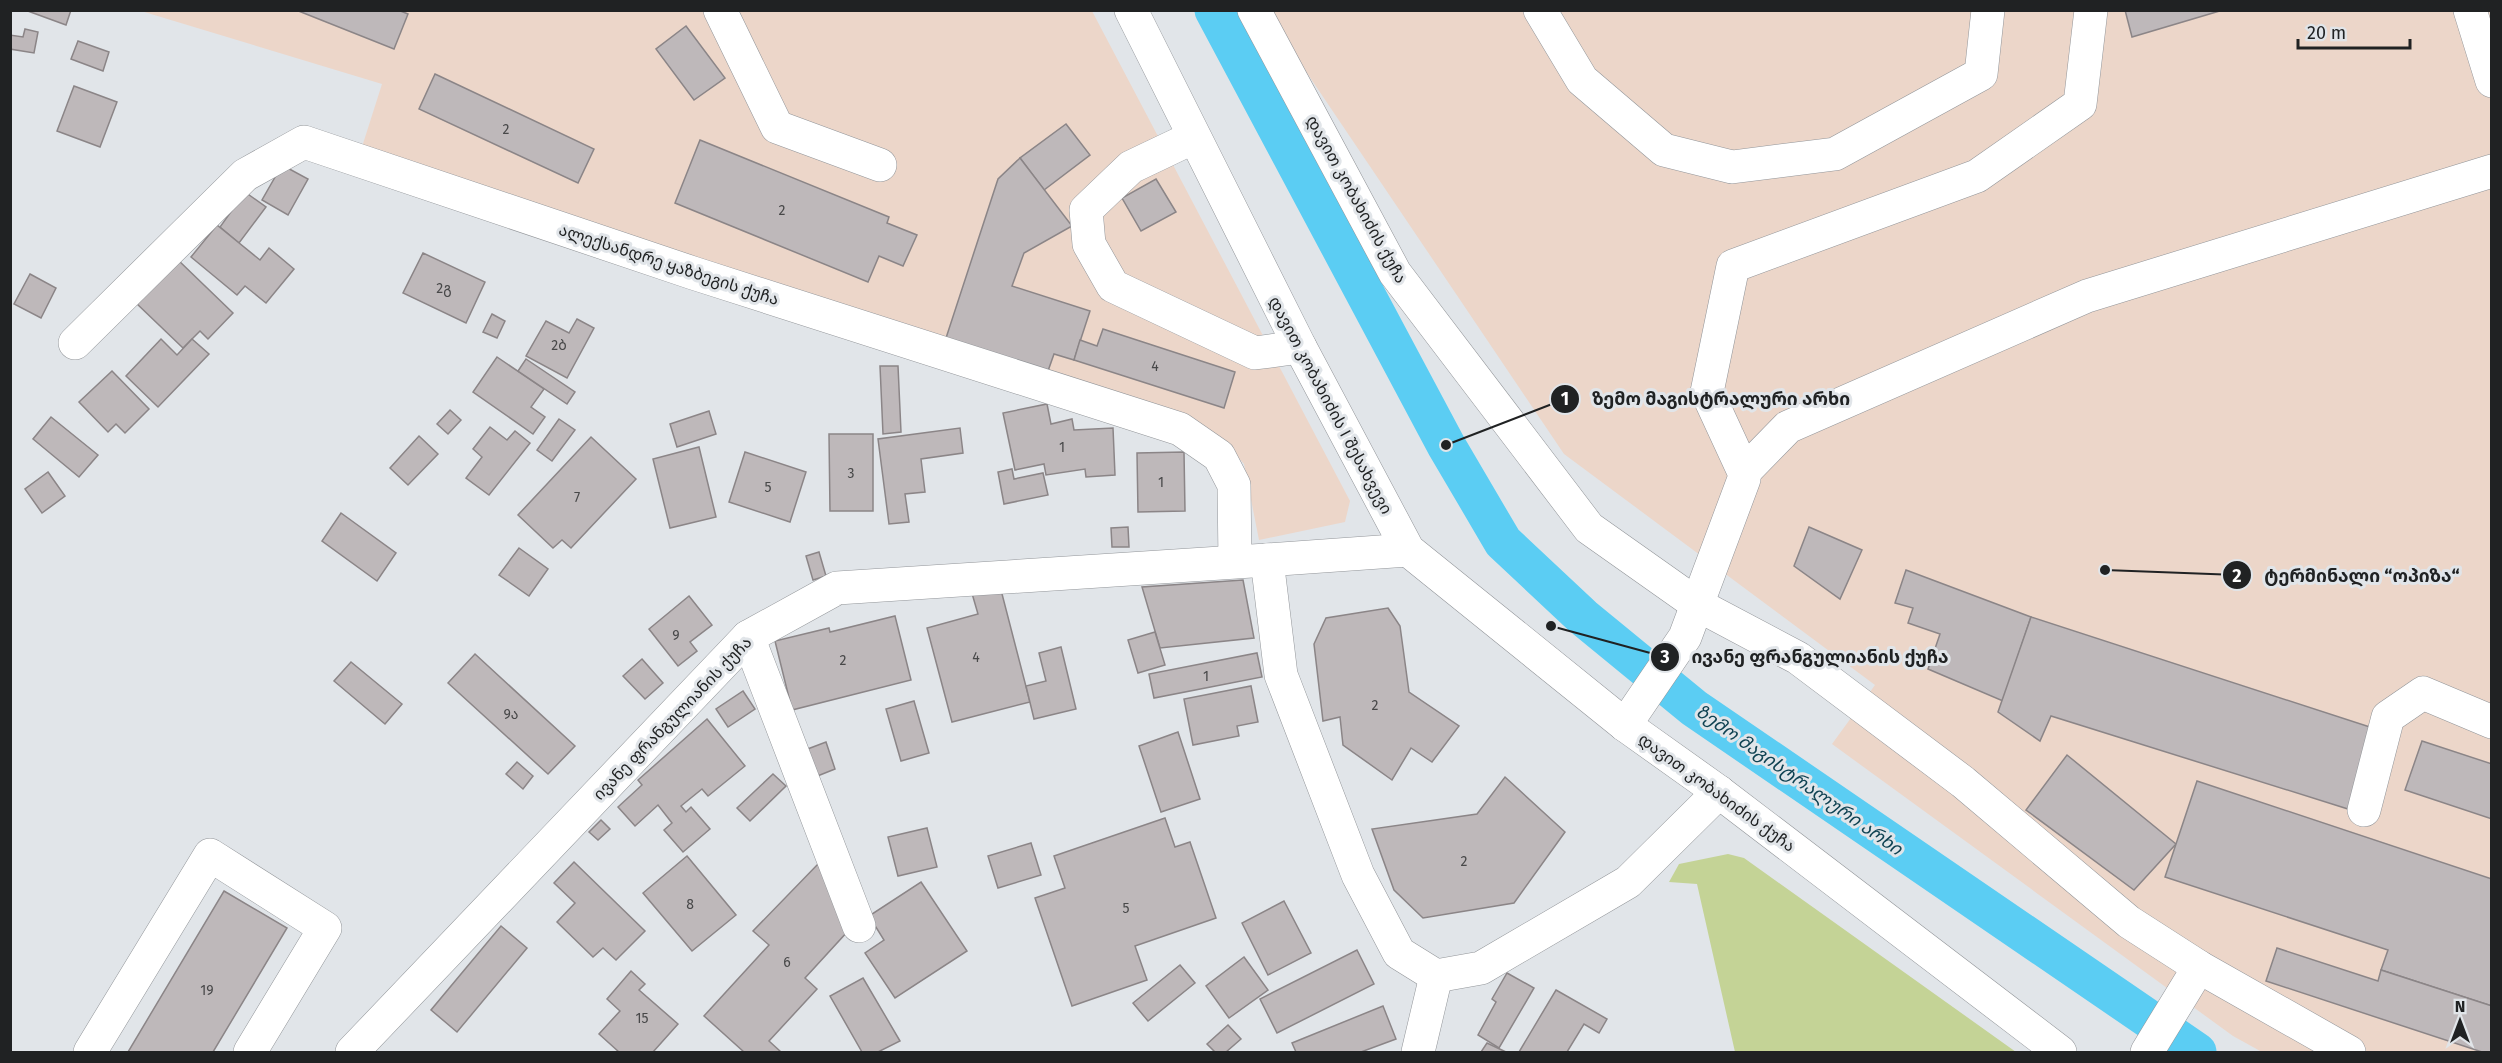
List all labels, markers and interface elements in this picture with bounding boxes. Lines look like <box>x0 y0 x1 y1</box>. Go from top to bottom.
scale bar <box>2298 12 2410 50</box>
text: 20 m <box>2307 22 2346 44</box>
street label: დავით კობახიძის ქუჩა <box>1302 112 1411 287</box>
house number: 2 <box>503 121 510 138</box>
house number: 2 <box>779 202 786 219</box>
street label: ალექსანდრე ყაზბეგის ქუჩა <box>556 220 781 310</box>
house number: 2გ <box>436 280 452 297</box>
street label: დავით კობახიძის I შესახვევი <box>1264 293 1396 518</box>
house number: 2ბ <box>551 337 567 354</box>
house number: 4 <box>1151 358 1159 375</box>
callout: ზემო მაგისტრალური არხი <box>1550 381 1862 417</box>
text: 1 <box>1561 388 1569 410</box>
text: ზემო მაგისტრალური არხი <box>1592 388 1850 410</box>
house number: 1 <box>1059 439 1065 456</box>
house number: 3 <box>848 465 855 482</box>
house number: 1 <box>1158 474 1164 491</box>
house number: 5 <box>764 479 772 496</box>
house number: 7 <box>574 489 580 506</box>
callout: ტერმინალი “ოპიზა“ <box>2222 557 2472 593</box>
text: 2 <box>2232 565 2242 587</box>
text: ტერმინალი “ოპიზა“ <box>2264 565 2460 587</box>
house number: 9 <box>672 627 680 644</box>
street label: ივანე ფრანგულიანის ქუჩა <box>589 633 756 805</box>
callout: ივანე ფრანგულიანის ქუჩა <box>1650 639 1961 675</box>
text: 3 <box>1659 646 1670 668</box>
text: ივანე ფრანგულიანის ქუჩა <box>1691 646 1949 668</box>
house number: 4 <box>972 649 980 666</box>
house number: 2 <box>840 652 847 669</box>
house number: 1 <box>1203 668 1209 685</box>
house number: 2 <box>1372 697 1379 714</box>
water label: ზემო მაგისტრალური არხი <box>1692 700 1907 860</box>
house number: 9ა <box>503 706 519 723</box>
street label: დავით კობახიძის ქუჩა <box>1634 729 1799 856</box>
house number: 2 <box>1461 853 1468 870</box>
house number: 8 <box>686 896 694 913</box>
house number: 5 <box>1122 900 1130 917</box>
house number: 6 <box>783 954 791 971</box>
house number: 19 <box>200 982 214 999</box>
north arrow <box>2430 991 2490 1051</box>
text: N <box>2455 997 2465 1016</box>
house number: 15 <box>635 1010 649 1027</box>

